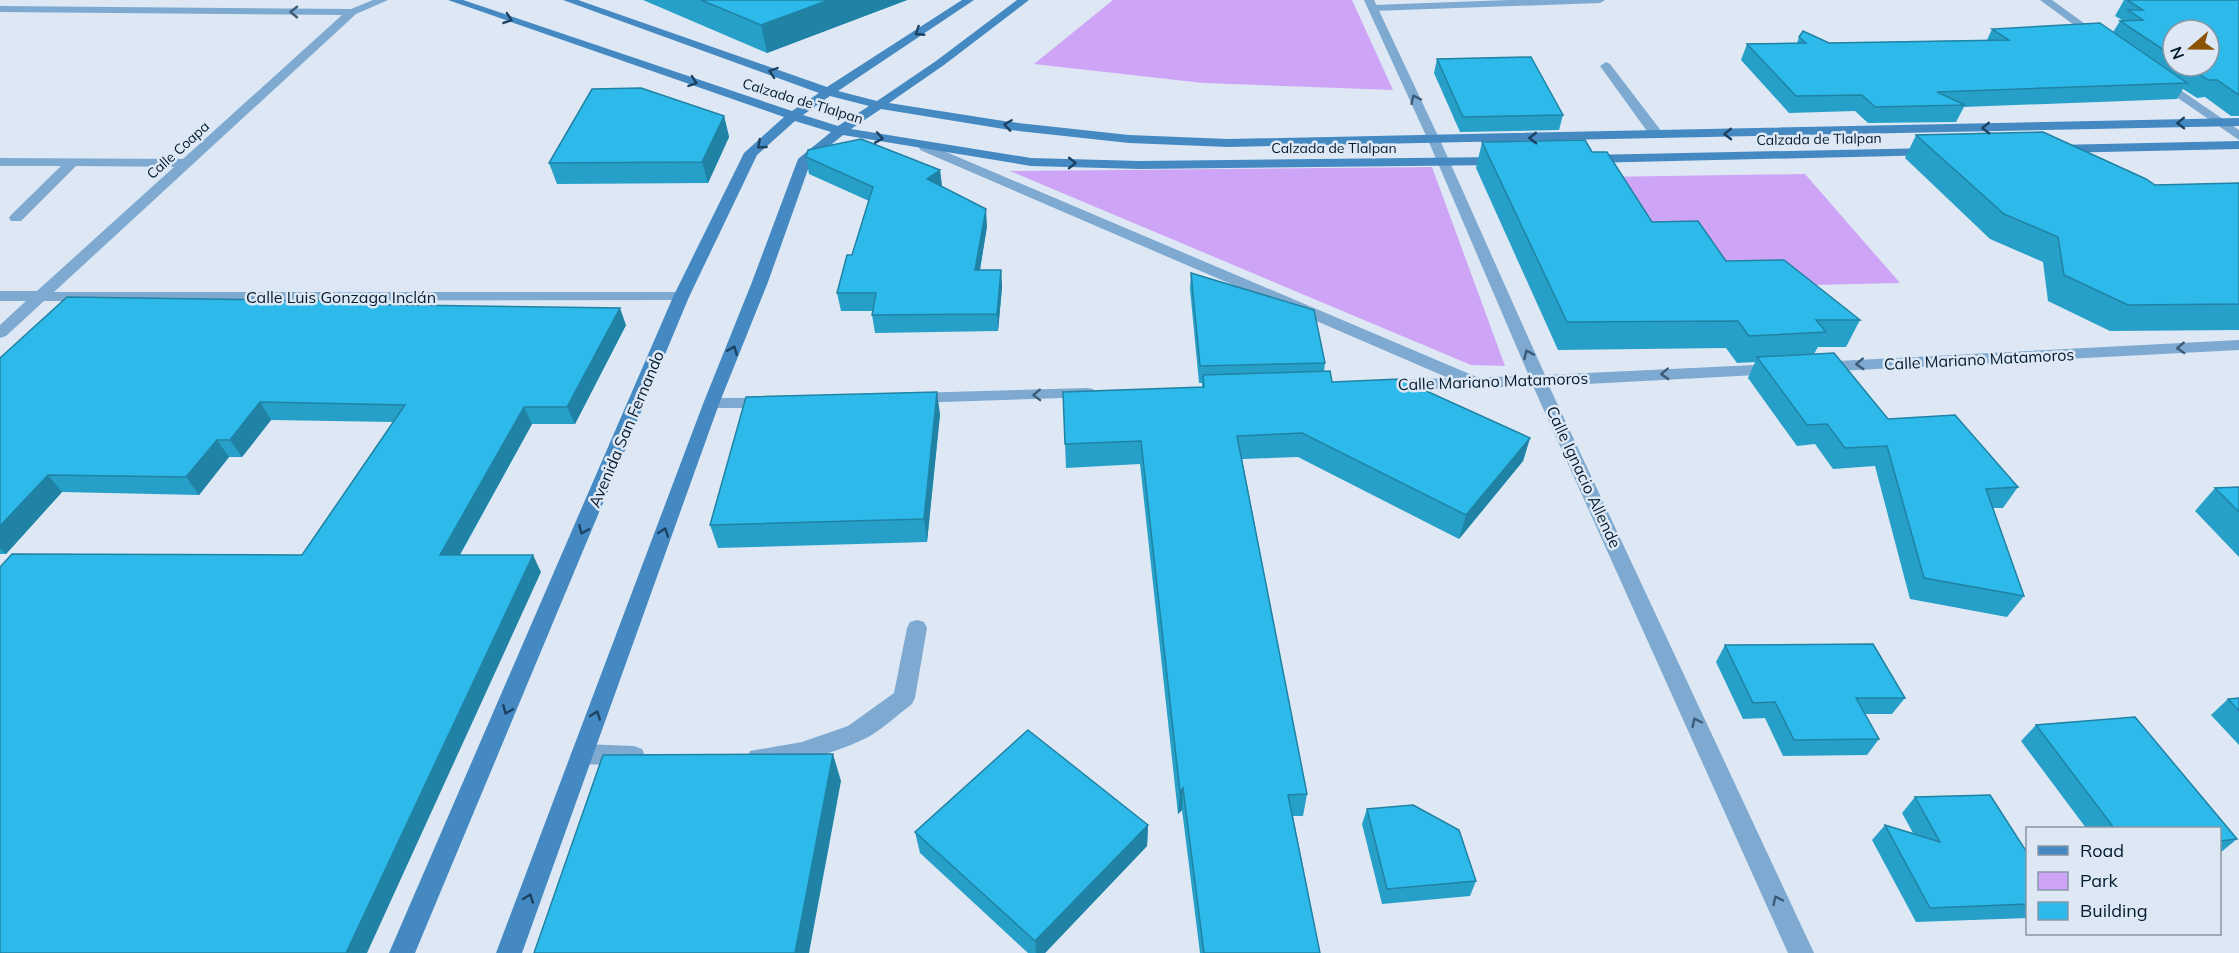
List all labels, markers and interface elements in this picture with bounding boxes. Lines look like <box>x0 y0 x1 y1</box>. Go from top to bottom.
one-way arrow <box>289 6 298 18</box>
one-way arrow <box>502 12 513 24</box>
north arrow <box>2161 18 2221 78</box>
one-way arrow <box>915 24 926 35</box>
text: N <box>2165 44 2188 62</box>
one-way arrow <box>768 67 779 80</box>
street label: Calzada de Tlalpan <box>740 74 866 128</box>
one-way arrow <box>687 75 697 88</box>
one-way arrow <box>1410 94 1422 105</box>
street label: Calle Coapa <box>143 117 213 183</box>
one-way arrow <box>2176 117 2185 130</box>
one-way arrow <box>1004 120 1013 132</box>
one-way arrow <box>1981 122 1990 134</box>
one-way arrow <box>1723 128 1732 140</box>
street label: Calzada de Tlalpan <box>1756 129 1882 149</box>
one-way arrow <box>874 131 884 144</box>
one-way arrow <box>1528 132 1537 144</box>
one-way arrow <box>757 137 768 148</box>
street label: Calzada de Tlalpan <box>1271 139 1397 157</box>
one-way arrow <box>1068 157 1077 170</box>
street label: Calle Luis Gonzaga Inclán <box>246 287 436 307</box>
one-way arrow <box>2176 342 2185 355</box>
street label: Calle Mariano Matamoros <box>1883 344 2075 374</box>
one-way arrow <box>726 345 738 356</box>
street label: Avenida San Fernando <box>584 348 668 510</box>
one-way arrow <box>1523 349 1535 360</box>
one-way arrow <box>1855 358 1864 371</box>
street label: Calle Mariano Matamoros <box>1397 368 1589 394</box>
one-way arrow <box>1661 368 1670 381</box>
one-way arrow <box>1032 389 1041 401</box>
street label: Calle Ignacio Allende <box>1542 403 1626 551</box>
one-way arrow <box>578 524 590 535</box>
one-way arrow <box>656 527 669 538</box>
one-way arrow <box>502 703 514 714</box>
one-way arrow <box>589 710 602 721</box>
one-way arrow <box>1691 718 1703 729</box>
legend <box>2026 827 2221 935</box>
text: Road <box>2080 839 2124 862</box>
text: Park <box>2080 869 2119 892</box>
one-way arrow <box>522 893 534 904</box>
one-way arrow <box>1772 895 1784 906</box>
text: Building <box>2080 899 2148 922</box>

